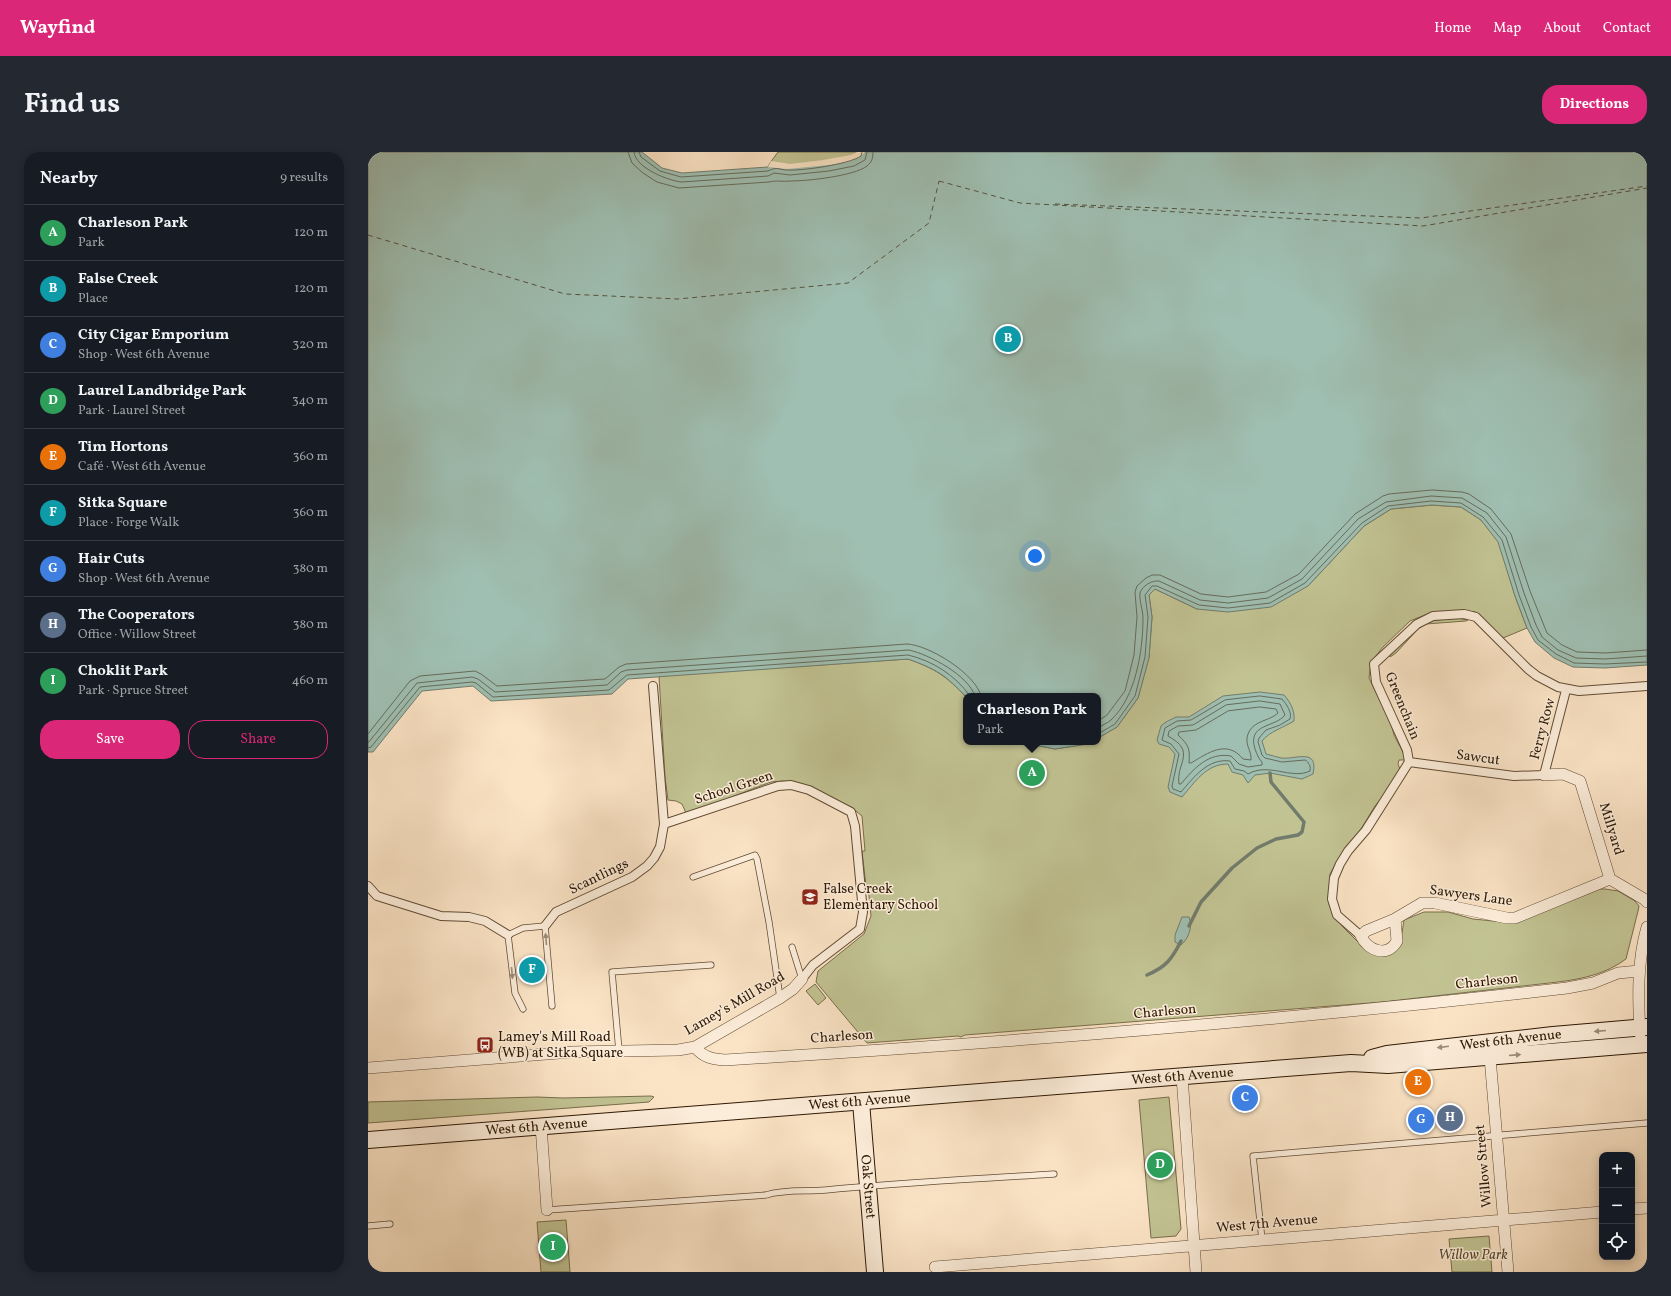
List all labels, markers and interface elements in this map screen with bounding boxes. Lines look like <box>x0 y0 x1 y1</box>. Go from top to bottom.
text: Wayfind <box>20 15 95 41</box>
text: Home <box>1434 19 1471 38</box>
text: Map <box>1493 19 1521 38</box>
text: About <box>1543 19 1581 38</box>
text: Contact <box>1603 19 1651 38</box>
text: Find us <box>24 85 120 124</box>
button: Directions <box>1542 85 1647 124</box>
text: Nearby <box>40 167 98 190</box>
text: 9 results <box>280 169 328 187</box>
text: Charleson Park <box>78 213 188 234</box>
text: A <box>48 224 58 242</box>
text: 120 m <box>294 224 328 242</box>
text: Park <box>78 234 105 252</box>
text: False Creek <box>78 269 158 290</box>
text: B <box>49 280 57 298</box>
text: 120 m <box>294 280 328 298</box>
text: Place <box>78 290 108 308</box>
pin: B <box>995 324 1021 354</box>
text: City Cigar Emporium <box>78 325 229 346</box>
text: C <box>49 336 57 354</box>
text: 320 m <box>293 336 328 354</box>
text: Shop · West 6th Avenue <box>78 346 210 364</box>
text: Laurel Landbridge Park <box>78 381 246 402</box>
text: D <box>48 392 58 410</box>
text: 340 m <box>292 392 328 410</box>
text: Park · Laurel Street <box>78 402 186 420</box>
text: Tim Hortons <box>78 437 168 458</box>
text: E <box>49 448 57 466</box>
text: 360 m <box>293 448 328 466</box>
text: Café · West 6th Avenue <box>78 458 206 476</box>
text: Sitka Square <box>78 493 167 514</box>
text: F <box>49 504 57 522</box>
text: 360 m <box>293 504 328 522</box>
text: Place · Forge Walk <box>78 514 179 532</box>
your location <box>1025 546 1045 566</box>
text: Hair Cuts <box>78 549 145 570</box>
text: G <box>48 560 58 578</box>
text: 380 m <box>293 560 328 578</box>
text: Shop · West 6th Avenue <box>78 570 210 588</box>
text: The Cooperators <box>78 605 195 626</box>
text: H <box>48 616 58 634</box>
text: 380 m <box>293 616 328 634</box>
text: Office · Willow Street <box>78 626 197 644</box>
text: Choklit Park <box>78 661 168 682</box>
street label: Greenchain <box>1380 669 1424 743</box>
text: I <box>51 672 55 690</box>
text: 460 m <box>292 672 328 690</box>
text: Park · Spruce Street <box>78 682 188 700</box>
popup <box>963 693 1101 745</box>
street label: Ferry Row <box>1526 696 1560 762</box>
text: Charleson Park <box>977 700 1087 721</box>
button: Save <box>40 720 180 759</box>
button: Share <box>188 720 328 759</box>
text: Park <box>977 721 1004 739</box>
street label: Sawcut <box>1455 746 1501 770</box>
pin: A <box>1019 758 1045 788</box>
street label: School Green <box>692 766 776 810</box>
street label: Millyard <box>1594 800 1628 858</box>
street label: Scantlings <box>566 854 632 900</box>
place label: False Creek Elementary School <box>823 880 938 915</box>
street label: Sawyers Lane <box>1428 881 1514 911</box>
school or university icon: False Creek Elementary School <box>800 887 820 907</box>
one-way arrow <box>543 933 549 946</box>
pin: F <box>519 955 545 985</box>
one-way arrow <box>509 967 515 979</box>
street label: Lamey's Mill Road <box>681 968 789 1040</box>
street label: Charleson <box>1455 969 1519 995</box>
street label: Charleson <box>1133 1000 1197 1024</box>
street label: Charleson <box>810 1025 874 1049</box>
street label: West 6th Avenue <box>1459 1025 1563 1055</box>
one-way arrow <box>1594 1027 1606 1034</box>
place label: Lamey's Mill Road (WB) at Sitka Square <box>498 1028 624 1063</box>
bus stop icon: Lamey's Mill Road (WB) at Sitka Square <box>475 1035 495 1055</box>
one-way arrow <box>1437 1044 1449 1051</box>
one-way arrow <box>1509 1052 1521 1058</box>
street label: West 6th Avenue <box>1131 1063 1235 1090</box>
pin: E <box>1405 1067 1431 1097</box>
pin: C <box>1232 1083 1258 1113</box>
street label: West 6th Avenue <box>808 1088 912 1115</box>
pin: H <box>1437 1103 1463 1133</box>
pin: G <box>1408 1105 1434 1135</box>
street label: West 6th Avenue <box>485 1113 589 1140</box>
street label: Willow Street <box>1471 1124 1497 1208</box>
pin: D <box>1147 1150 1173 1180</box>
map controls <box>1599 1152 1635 1260</box>
button: + <box>1599 1152 1635 1188</box>
street label: Oak Street <box>856 1154 880 1220</box>
button: − <box>1599 1188 1635 1224</box>
street label: West 7th Avenue <box>1215 1210 1319 1238</box>
button: locate <box>1599 1224 1635 1260</box>
pin: I <box>540 1232 566 1262</box>
park label: Willow Park <box>1438 1246 1508 1265</box>

